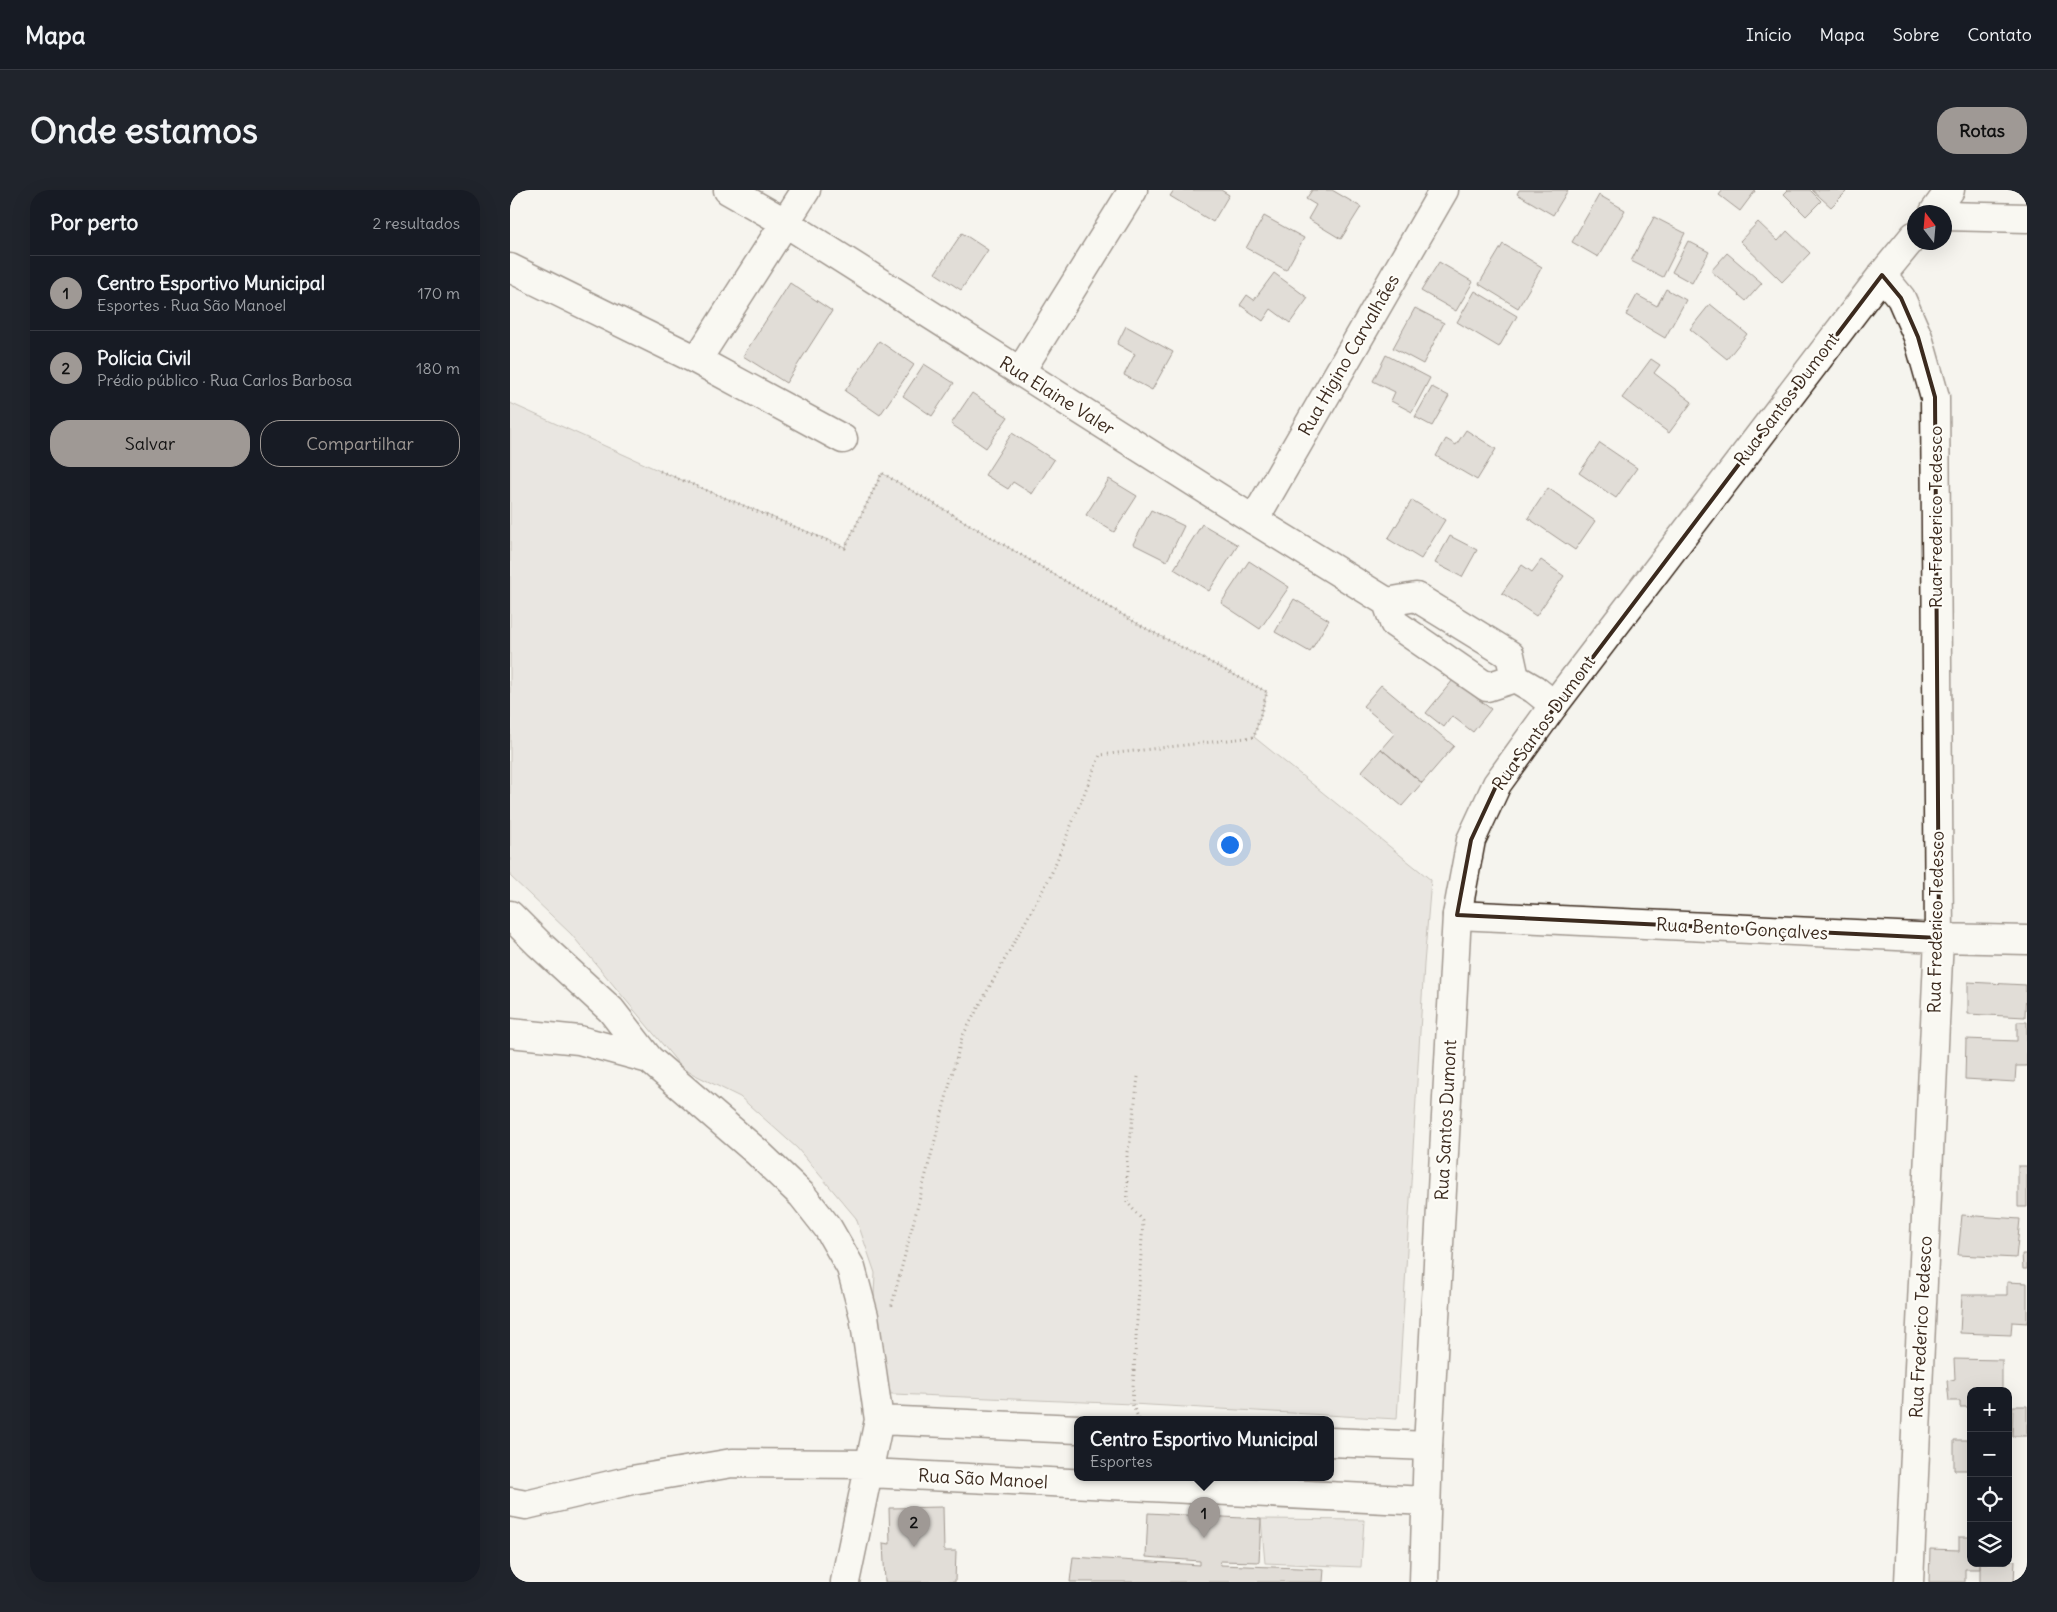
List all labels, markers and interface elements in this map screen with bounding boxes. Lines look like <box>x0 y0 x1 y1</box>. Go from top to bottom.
text: Mapa <box>25 20 85 50</box>
text: Início <box>1746 23 1792 46</box>
text: Mapa <box>1820 23 1865 46</box>
text: Sobre <box>1893 23 1939 46</box>
text: Contato <box>1967 23 2032 46</box>
button: Rotas <box>1937 107 2027 154</box>
text: Onde estamos <box>30 108 258 152</box>
north arrow <box>1907 205 1952 250</box>
text: Por perto <box>50 209 138 236</box>
text: 2 resultados <box>372 213 460 233</box>
street label: Rua Higino Carvalhães <box>1293 270 1404 440</box>
text: Centro Esportivo Municipal <box>97 271 325 295</box>
text: 1 <box>63 283 69 303</box>
text: 170 m <box>417 283 460 303</box>
text: Esportes · Rua São Manoel <box>97 295 286 315</box>
street label: Rua Santos Dumont <box>1729 327 1844 470</box>
text: Polícia Civil <box>97 346 191 370</box>
street label: Rua Elaine Valer <box>995 351 1120 441</box>
text: 2 <box>62 358 70 378</box>
text: 180 m <box>416 358 460 378</box>
text: Prédio público · Rua Carlos Barbosa <box>97 370 352 390</box>
button: Salvar <box>50 420 250 467</box>
button: Compartilhar <box>260 420 460 467</box>
street label: Rua Frederico Tedesco <box>1924 426 1947 608</box>
street label: Rua Santos Dumont <box>1487 651 1600 795</box>
street label: Rua Frederico Tedesco <box>1922 830 1949 1013</box>
your location <box>1217 832 1243 858</box>
street label: Rua Bento Gonçalves <box>1656 913 1829 944</box>
street label: Rua Santos Dumont <box>1430 1039 1461 1201</box>
street label: Rua Frederico Tedesco <box>1904 1235 1937 1419</box>
map controls <box>1967 1387 2012 1567</box>
button: + <box>1967 1387 2012 1432</box>
popup <box>1074 1416 1334 1481</box>
text: Centro Esportivo Municipal <box>1090 1427 1318 1451</box>
button: − <box>1967 1432 2012 1477</box>
text: Esportes <box>1090 1451 1152 1471</box>
street label: Rua São Manoel <box>918 1464 1049 1493</box>
button: locate <box>1967 1477 2012 1522</box>
pin: 1 <box>1188 1497 1220 1538</box>
pin: 2 <box>898 1506 930 1547</box>
button: layers <box>1967 1522 2012 1567</box>

